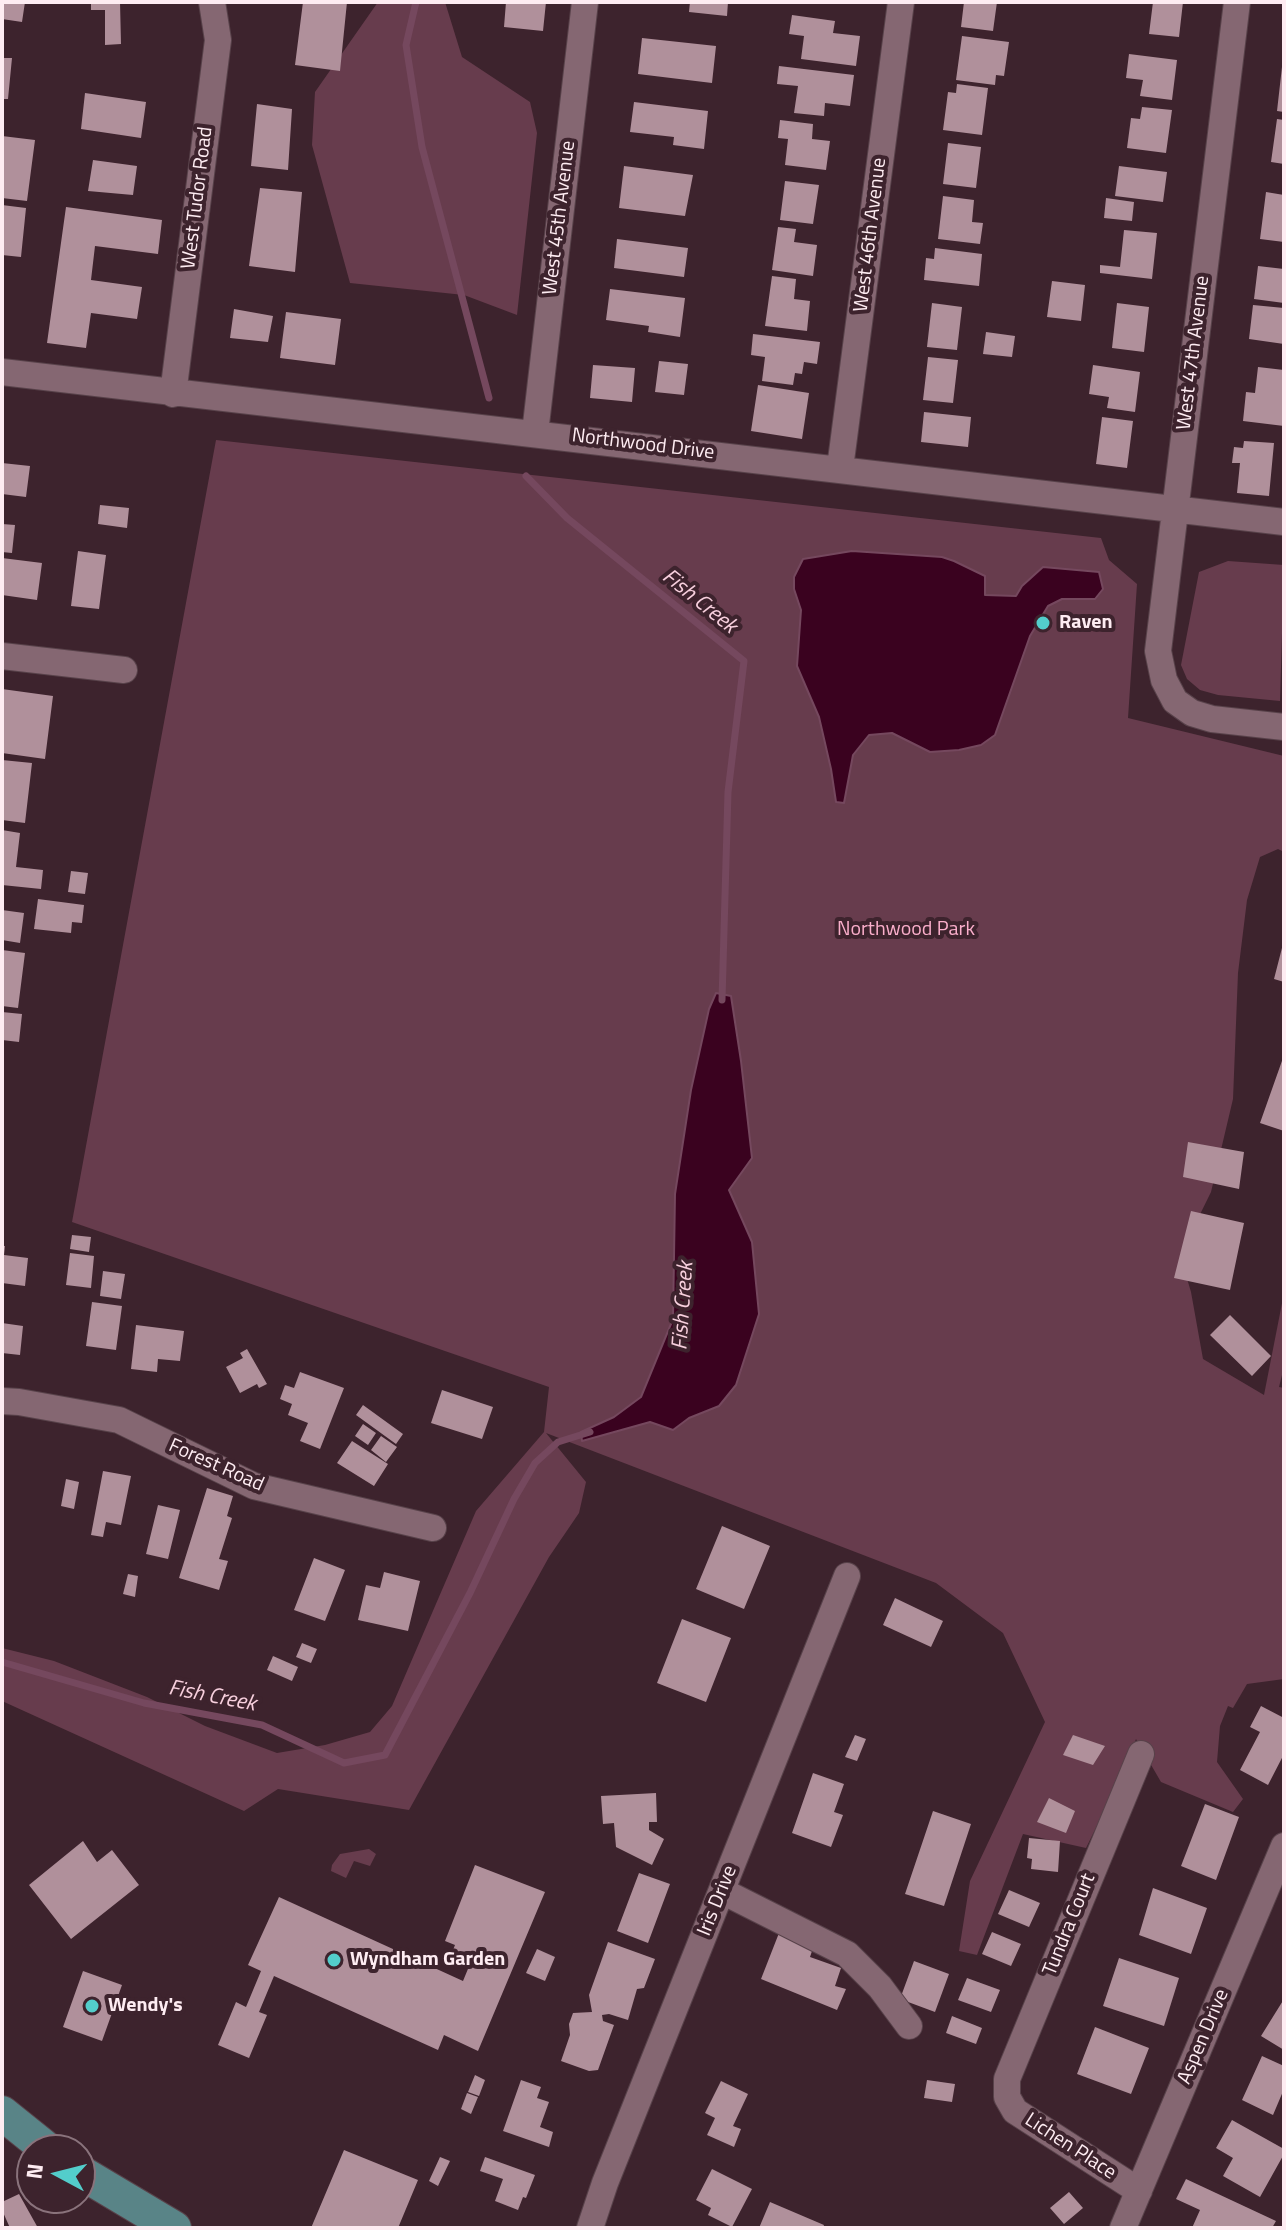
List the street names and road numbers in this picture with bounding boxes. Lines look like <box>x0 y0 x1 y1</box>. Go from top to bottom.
street label: West Tudor Road <box>177 125 219 271</box>
street label: West 45th Avenue <box>539 139 581 297</box>
street label: West 46th Avenue <box>850 156 892 314</box>
street label: West 47th Avenue <box>1173 274 1215 432</box>
street label: Northwood Drive <box>570 424 716 466</box>
street label: Forest Road <box>165 1434 267 1498</box>
street label: Iris Drive <box>693 1862 743 1940</box>
street label: Tundra Court <box>1039 1871 1101 1979</box>
street label: Aspen Drive <box>1173 1986 1235 2088</box>
street label: Lichen Place <box>1020 2109 1120 2185</box>

